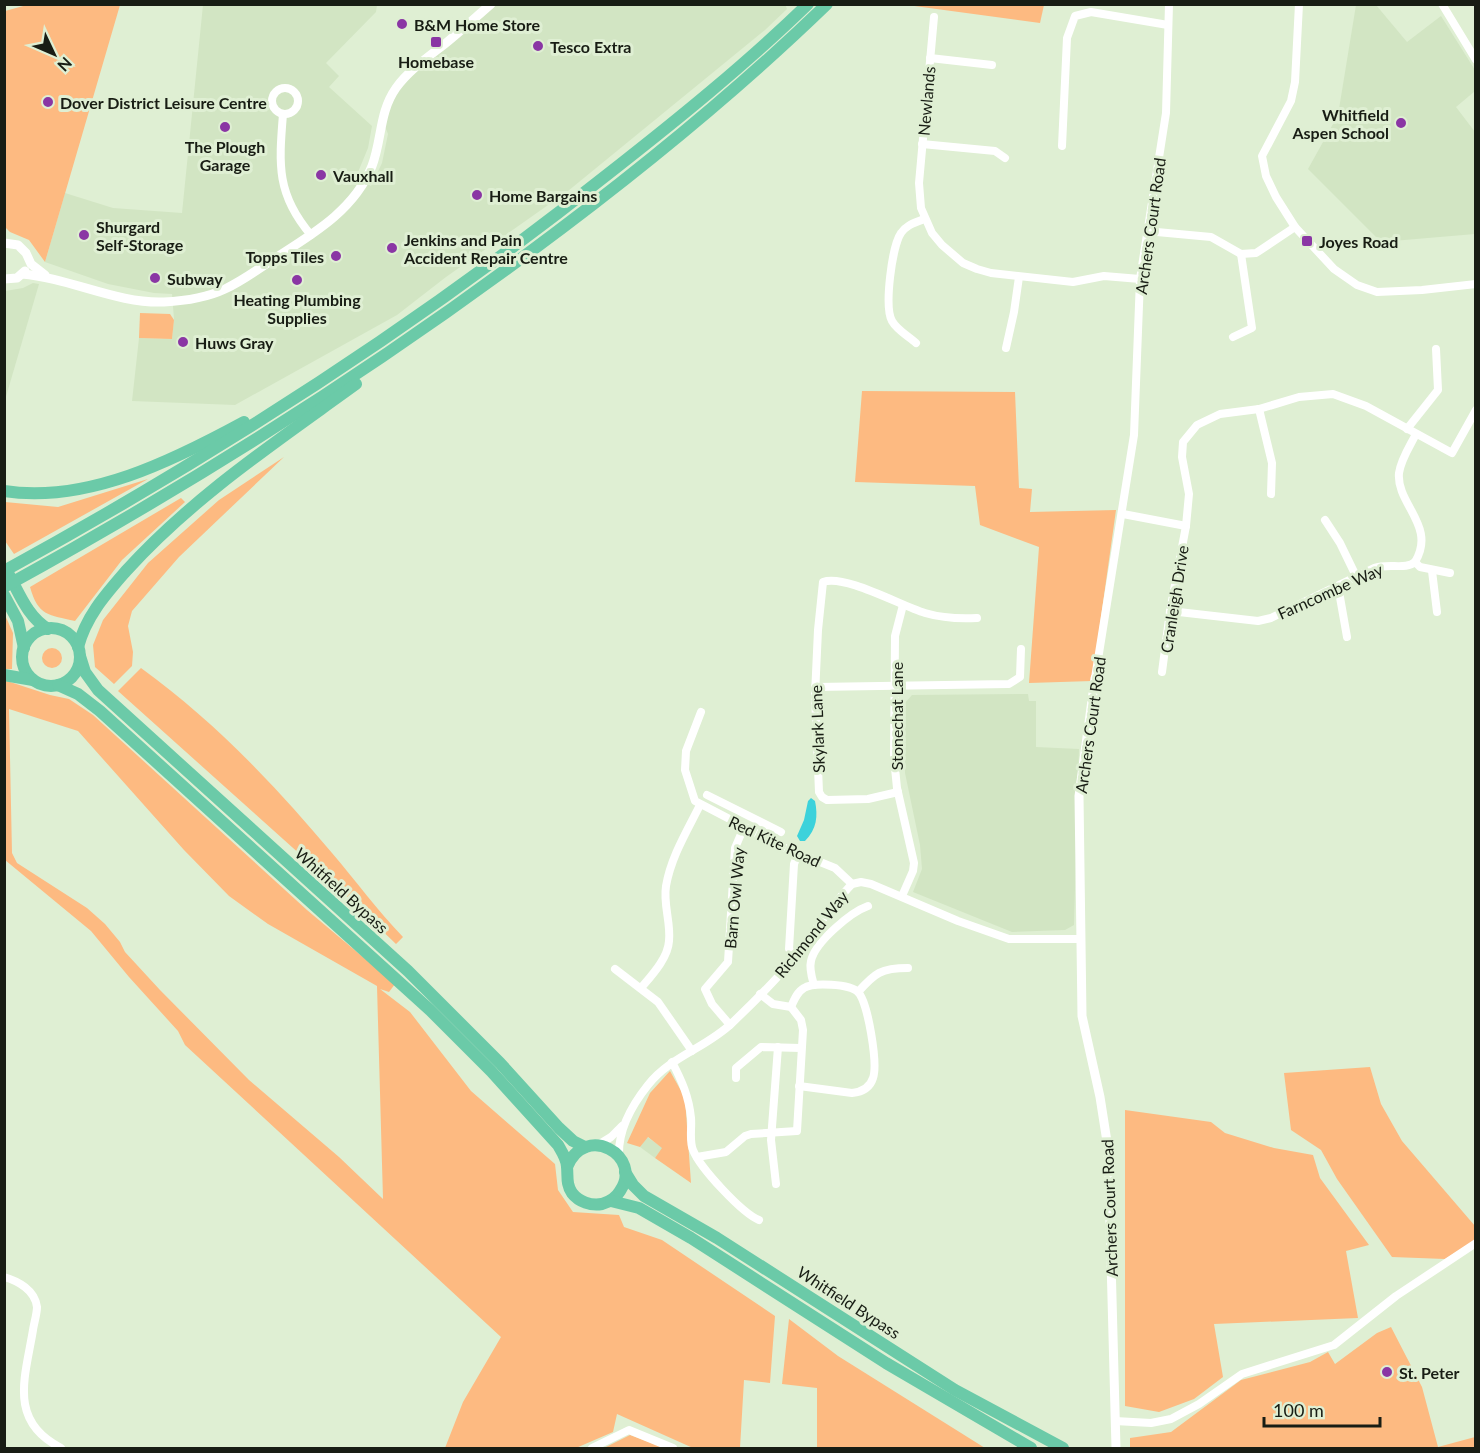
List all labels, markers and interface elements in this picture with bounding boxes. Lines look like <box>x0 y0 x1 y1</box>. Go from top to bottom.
place label: B&M Home Store <box>414 15 540 34</box>
marker: B&M Home Store <box>395 17 409 31</box>
north arrow <box>24 24 84 84</box>
marker: Homebase <box>429 35 443 49</box>
place label: Tesco Extra <box>550 37 631 56</box>
marker: Tesco Extra <box>531 39 545 53</box>
place label: Homebase <box>398 52 474 71</box>
text: N <box>54 54 76 76</box>
street label: Newlands <box>914 66 938 136</box>
place label: Dover District Leisure Centre <box>60 93 267 112</box>
marker: Dover District Leisure Centre <box>41 95 55 109</box>
place label: Whitfield Aspen School <box>1291 105 1389 142</box>
marker: Whitfield Aspen School <box>1394 116 1408 130</box>
marker: The Plough Garage <box>218 120 232 134</box>
place label: The Plough Garage <box>185 137 265 174</box>
street label: Archers Court Road <box>1131 156 1169 296</box>
place label: Vauxhall <box>332 166 394 185</box>
marker: Vauxhall <box>314 168 328 182</box>
place label: Home Bargains <box>489 186 597 205</box>
marker: Home Bargains <box>470 188 484 202</box>
place label: Shurgard Self-Storage <box>96 217 184 254</box>
marker: Shurgard Self-Storage <box>77 228 91 242</box>
place label: Jenkins and Pain Accident Repair Centre <box>403 230 568 267</box>
place label: Joyes Road <box>1319 232 1398 251</box>
marker: Joyes Road <box>1300 234 1314 248</box>
marker: Jenkins and Pain Accident Repair Centre <box>385 241 399 255</box>
place label: Topps Tiles <box>245 247 324 266</box>
marker: Topps Tiles <box>329 249 343 263</box>
place label: Subway <box>167 269 223 288</box>
marker: Subway <box>148 271 162 285</box>
marker: Heating Plumbing Supplies <box>290 273 304 287</box>
place label: Heating Plumbing Supplies <box>233 290 361 327</box>
place label: Huws Gray <box>195 333 274 352</box>
marker: Huws Gray <box>176 335 190 349</box>
street label: Cranleigh Drive <box>1156 544 1192 654</box>
street label: Farncombe Way <box>1274 559 1386 623</box>
street label: Archers Court Road <box>1071 655 1109 795</box>
street label: Stonechat Lane <box>887 662 906 770</box>
street label: Skylark Lane <box>806 685 828 773</box>
street label: Red Kite Road <box>726 811 824 871</box>
street label: Whitfield Bypass <box>292 843 392 937</box>
street label: Barn Owl Way <box>720 846 748 949</box>
street label: Richmond Way <box>770 886 852 981</box>
street label: Archers Court Road <box>1097 1139 1121 1277</box>
street label: Whitfield Bypass <box>794 1262 904 1342</box>
place label: St. Peter <box>1399 1363 1459 1382</box>
marker: St. Peter <box>1380 1365 1394 1379</box>
scale bar <box>1264 1390 1380 1428</box>
text: 100 m <box>1273 1399 1324 1421</box>

